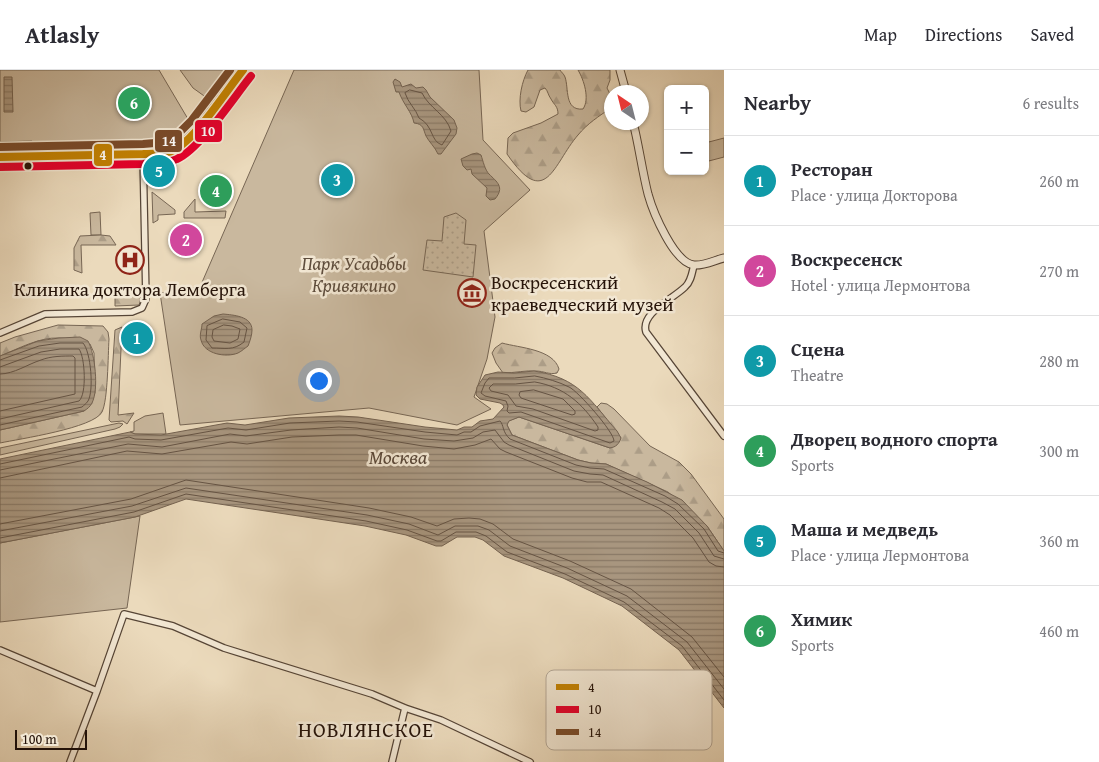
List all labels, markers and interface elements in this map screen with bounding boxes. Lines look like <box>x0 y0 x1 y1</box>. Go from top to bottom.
text: Atlasly <box>25 17 99 52</box>
text: Map <box>864 21 897 48</box>
text: Directions <box>925 21 1002 48</box>
text: Saved <box>1030 21 1074 48</box>
pin: 6 <box>118 84 150 122</box>
north arrow <box>604 85 649 130</box>
map controls <box>664 85 709 175</box>
button: + <box>664 85 709 130</box>
text: Nearby <box>744 87 811 118</box>
text: 6 results <box>1022 91 1079 115</box>
line badge: 10 <box>194 119 223 143</box>
text: 10 <box>201 121 215 141</box>
line badge: 14 <box>154 129 183 153</box>
button: − <box>664 130 709 175</box>
text: 14 <box>162 131 176 151</box>
line badge: 4 <box>93 143 113 167</box>
text: 4 <box>99 145 107 165</box>
pin: 5 <box>143 152 175 190</box>
text: Ресторан <box>791 155 873 183</box>
unlabelled marker <box>23 161 33 171</box>
pin: 3 <box>321 161 353 199</box>
text: 1 <box>756 169 764 193</box>
text: 260 m <box>1039 169 1079 193</box>
pin: 4 <box>200 172 232 210</box>
text: Place · улица Докторова <box>791 183 958 207</box>
pin: 2 <box>170 221 202 259</box>
hospital icon: Клиника доктора Лемберга <box>115 245 145 275</box>
text: Воскресенск <box>791 245 902 273</box>
park label: Парк Усадьбы Кривякино <box>302 249 407 299</box>
text: 2 <box>756 259 764 283</box>
text: 270 m <box>1039 259 1079 283</box>
place label: Воскресенский краеведческий музей <box>491 268 674 318</box>
text: Hotel · улица Лермонтова <box>791 273 970 297</box>
place label: Клиника доктора Лемберга <box>14 275 246 303</box>
museum icon: Воскресенский краеведческий музей <box>457 278 487 308</box>
pin: 1 <box>121 319 153 357</box>
text: Сцена <box>791 335 845 363</box>
text: 3 <box>756 349 764 373</box>
text: 280 m <box>1039 349 1079 373</box>
text: Theatre <box>791 363 844 387</box>
your location <box>306 368 332 394</box>
text: Дворец водного спорта <box>791 425 998 453</box>
text: 4 <box>756 439 764 463</box>
text: 300 m <box>1039 439 1079 463</box>
water label: Москва <box>369 442 428 471</box>
text: Sports <box>791 453 834 477</box>
text: Маша и медведь <box>791 515 938 543</box>
text: 5 <box>756 529 764 553</box>
text: 360 m <box>1039 529 1079 553</box>
text: Place · улица Лермонтова <box>791 543 969 567</box>
text: Химик <box>791 605 852 633</box>
text: 6 <box>756 619 764 643</box>
text: 460 m <box>1039 619 1079 643</box>
text: Sports <box>791 633 834 657</box>
legend <box>546 670 712 750</box>
text: 4 <box>588 677 595 697</box>
text: 10 <box>588 699 602 719</box>
district label: НОВЛЯНСКОЕ <box>298 714 434 745</box>
text: 14 <box>588 722 602 742</box>
scale bar <box>15 727 88 750</box>
text: 100 m <box>22 729 57 749</box>

